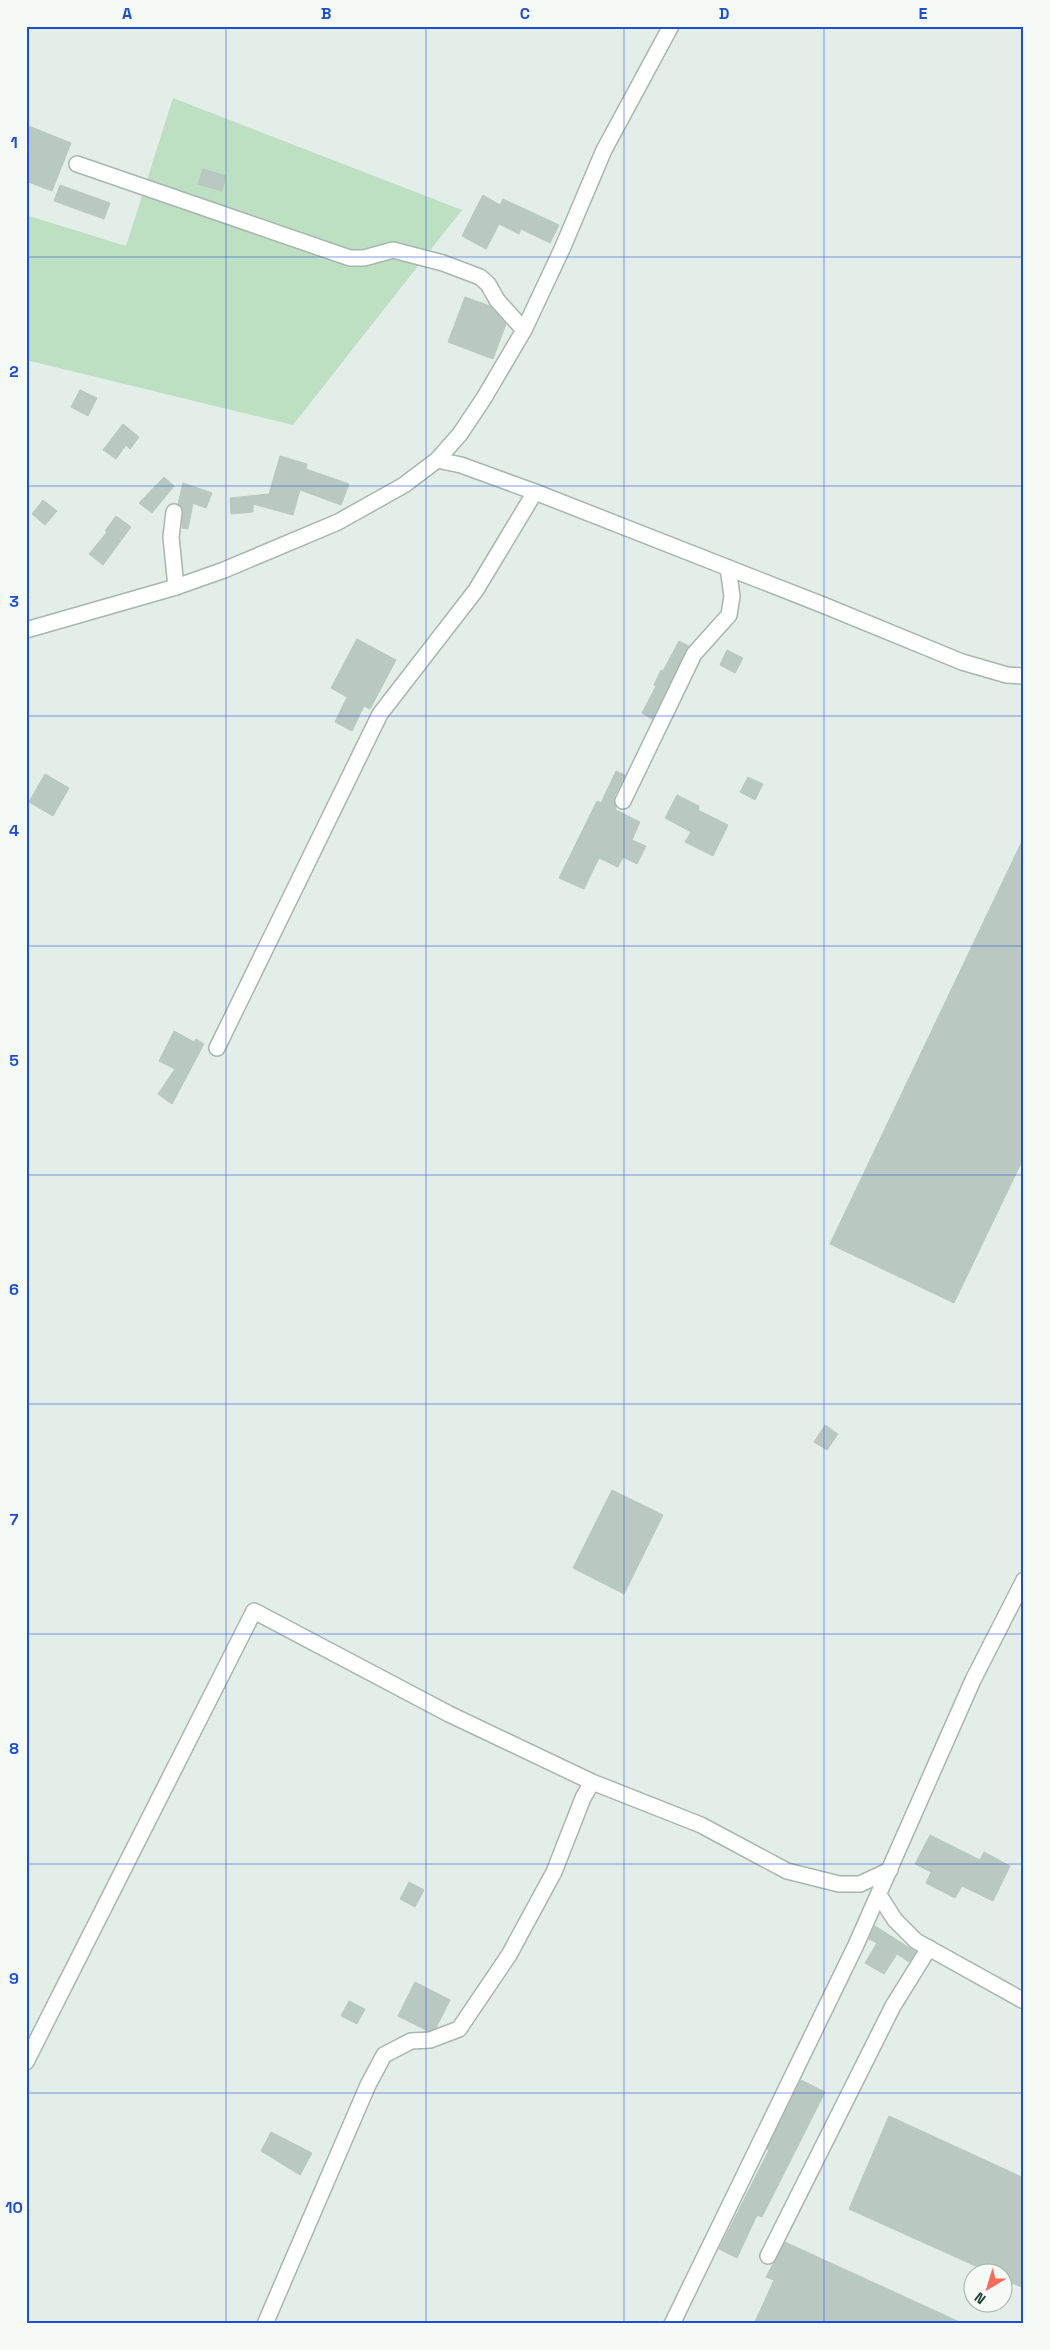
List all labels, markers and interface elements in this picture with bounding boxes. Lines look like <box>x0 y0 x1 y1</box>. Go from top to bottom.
text: A <box>122 3 132 24</box>
text: B <box>321 3 331 24</box>
text: C <box>520 3 530 24</box>
text: D <box>719 3 729 24</box>
text: E <box>919 3 928 24</box>
text: 1 <box>10 132 18 153</box>
text: 2 <box>9 361 19 382</box>
text: 3 <box>9 591 19 612</box>
text: 4 <box>9 820 19 841</box>
text: 5 <box>9 1050 19 1071</box>
text: 6 <box>9 1279 19 1300</box>
text: 7 <box>10 1509 19 1530</box>
text: 8 <box>9 1738 19 1759</box>
text: 9 <box>9 1968 19 1989</box>
text: 10 <box>5 2197 23 2218</box>
north arrow <box>962 2262 1012 2312</box>
text: N <box>971 2288 989 2308</box>

